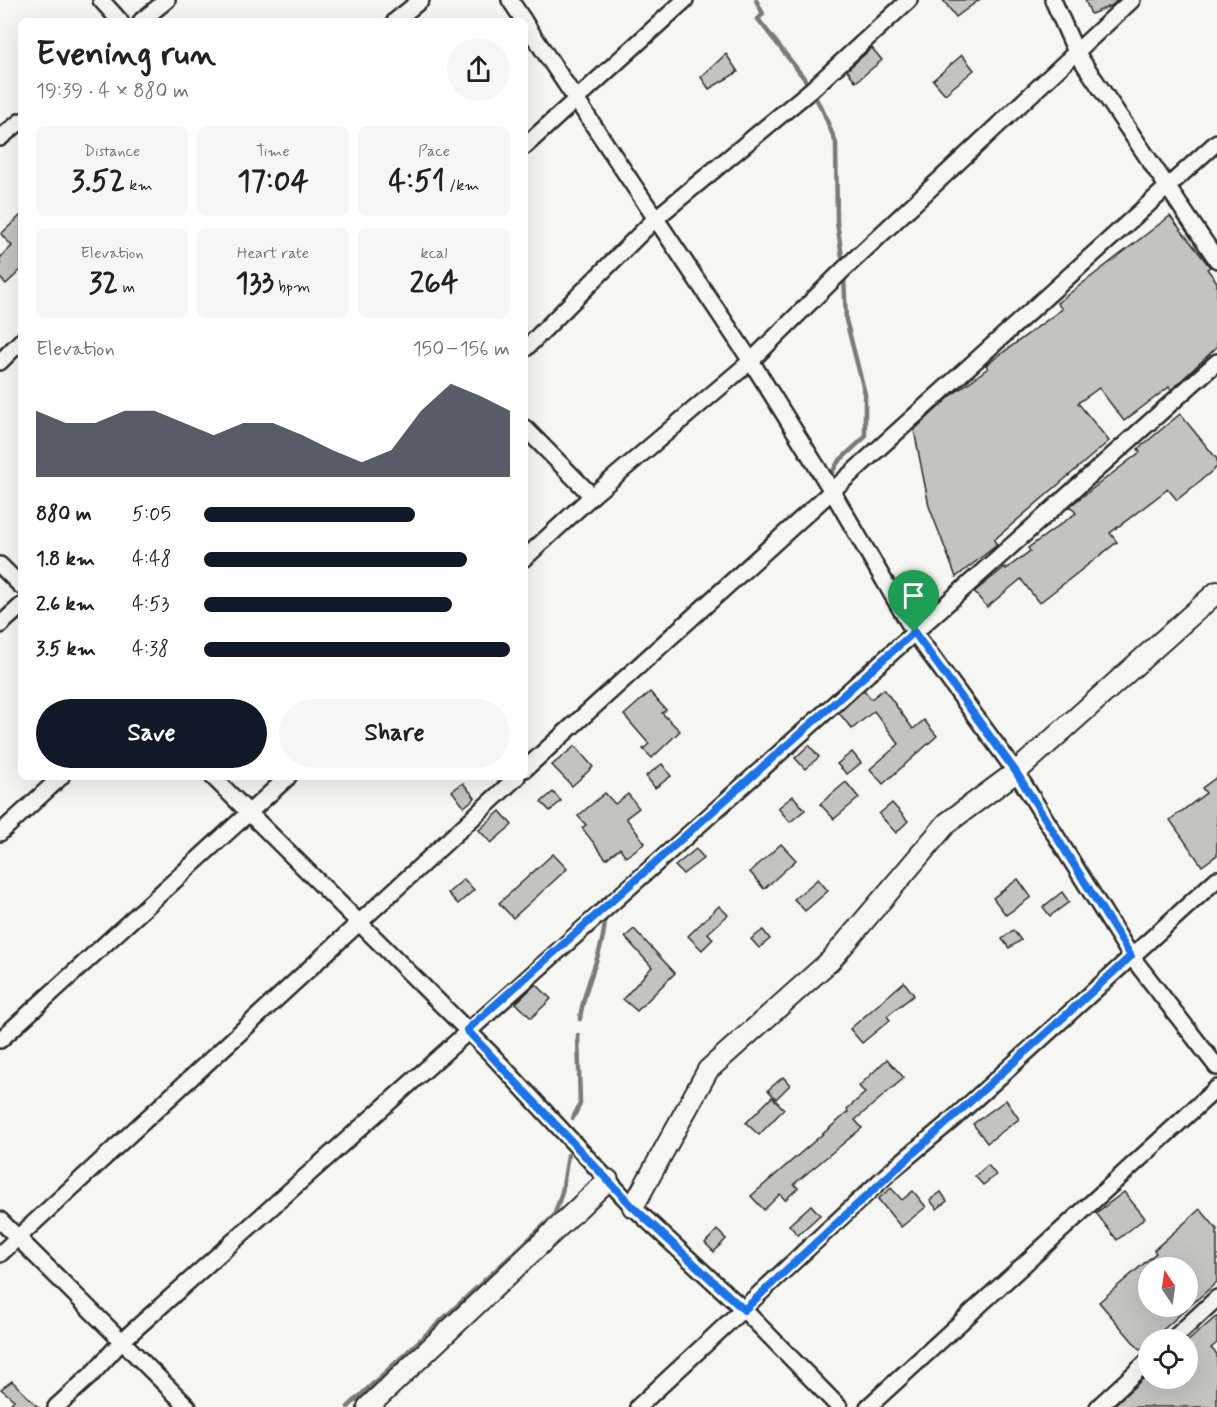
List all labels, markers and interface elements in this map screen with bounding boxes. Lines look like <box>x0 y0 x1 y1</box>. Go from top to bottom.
text: Evening run <box>36 33 216 77</box>
button: share <box>447 38 510 101</box>
text: 19:39 · 4 × 880 m <box>36 78 189 105</box>
text: Distance <box>84 141 140 162</box>
text: Time <box>256 141 290 162</box>
text: Pace <box>418 141 450 162</box>
text: 3.52 <box>71 162 125 201</box>
text: 17:04 <box>237 162 309 201</box>
text: 4:51 <box>388 162 445 201</box>
text: km <box>125 175 153 196</box>
text: /km <box>445 175 480 196</box>
text: Elevation <box>81 243 144 264</box>
text: Heart rate <box>237 243 309 264</box>
text: kcal <box>421 243 447 264</box>
text: 32 <box>89 264 118 303</box>
text: 133 <box>236 264 274 303</box>
text: 264 <box>410 264 458 303</box>
text: m <box>118 277 135 298</box>
text: bpm <box>274 277 310 298</box>
text: Elevation <box>36 336 115 363</box>
text: 150–156 m <box>413 336 510 363</box>
text: 880 m <box>36 501 92 528</box>
text: 5:05 <box>132 501 171 528</box>
text: 1.8 km <box>36 546 95 573</box>
text: 4:48 <box>132 546 172 573</box>
pin <box>888 570 939 632</box>
icon: arrive <box>897 579 930 612</box>
text: 2.6 km <box>36 591 95 618</box>
text: 4:53 <box>132 591 169 618</box>
text: 3.5 km <box>36 636 96 663</box>
text: 4:38 <box>132 636 169 663</box>
button: Save <box>36 699 267 768</box>
button: Share <box>279 699 510 768</box>
north arrow <box>1138 1257 1198 1317</box>
map controls <box>1138 1257 1198 1389</box>
button: locate <box>1138 1329 1198 1389</box>

